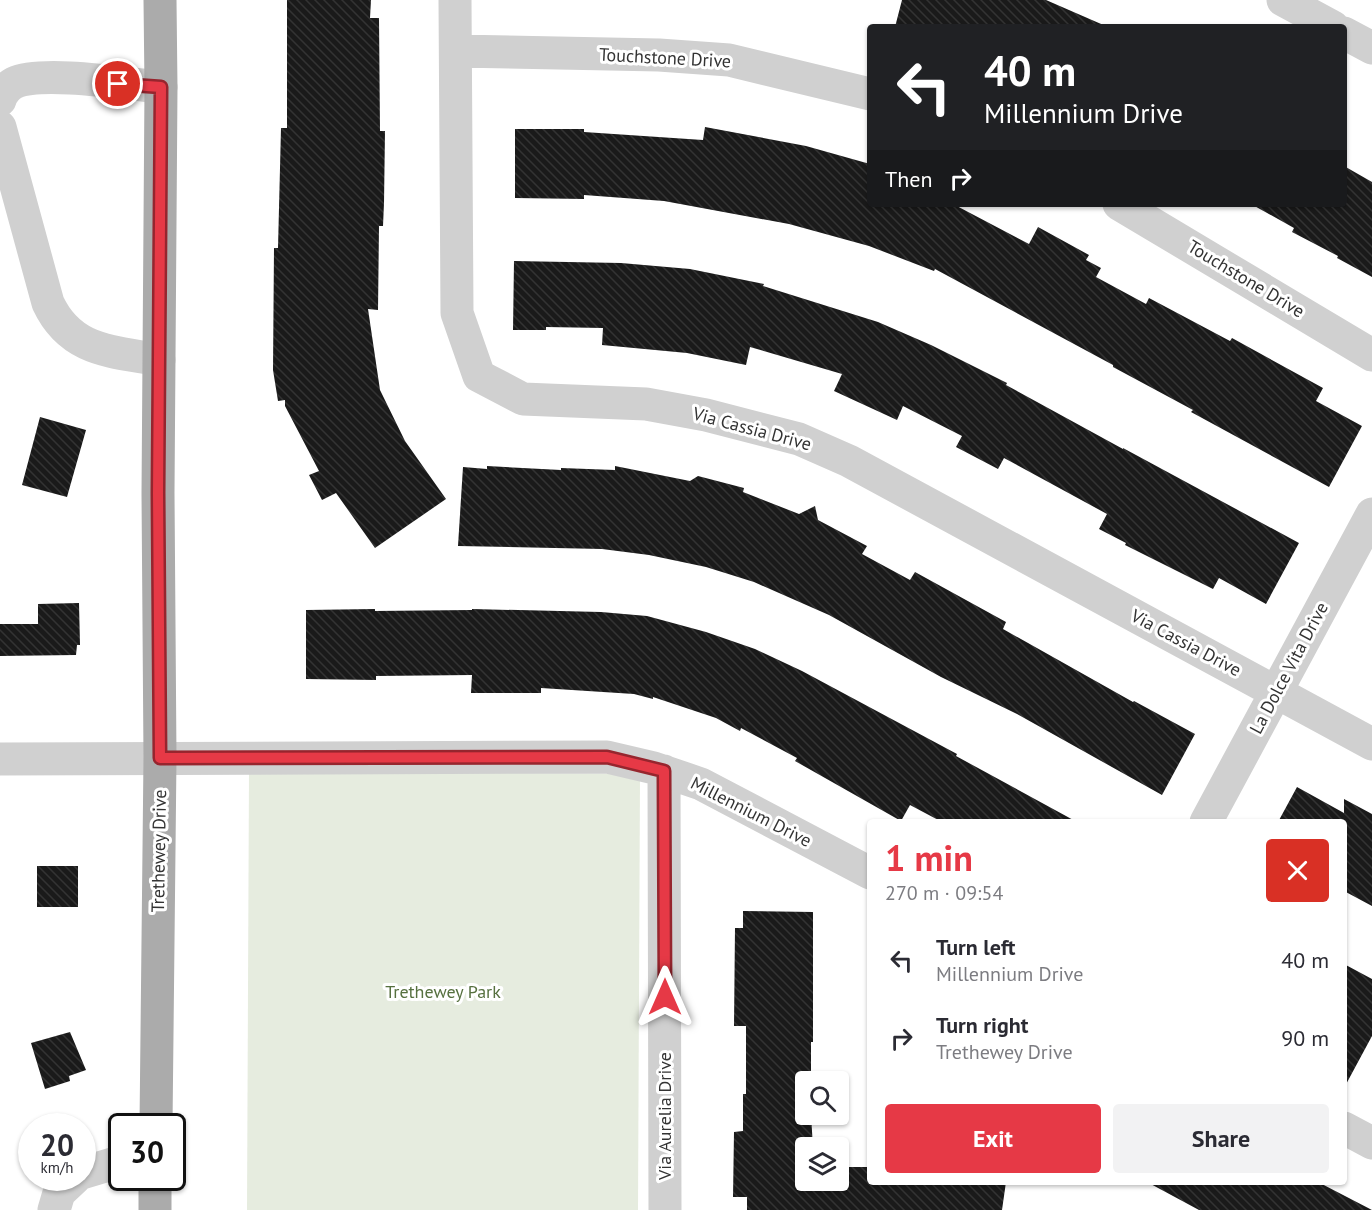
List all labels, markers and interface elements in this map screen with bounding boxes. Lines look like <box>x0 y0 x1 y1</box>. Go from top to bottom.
street label: Touchstone Drive <box>598 43 732 72</box>
text: 40 m <box>984 43 1076 98</box>
icon: left <box>885 48 963 126</box>
pin <box>92 58 143 109</box>
icon: arrive <box>101 67 134 100</box>
text: Millennium Drive <box>984 96 1183 130</box>
icon: right <box>944 162 977 195</box>
text: Then <box>885 165 932 193</box>
street label: Touchstone Drive <box>1184 235 1309 322</box>
street label: Via Cassia Drive <box>689 401 814 455</box>
street label: La Dolce Vita Drive <box>1244 598 1333 737</box>
street label: Via Cassia Drive <box>1126 603 1245 681</box>
street label: Millennium Drive <box>687 771 816 852</box>
street label: Trethewey Drive <box>146 789 171 913</box>
text: 1 min <box>885 834 973 881</box>
button: close <box>1266 839 1329 902</box>
text: 270 m · 09:54 <box>885 880 1003 906</box>
text: Turn left <box>936 933 1016 961</box>
icon: left <box>885 944 918 977</box>
text: 40 m <box>1281 946 1329 974</box>
text: Millennium Drive <box>936 961 1083 987</box>
position arrow <box>633 965 697 1029</box>
park label: Trethewey Park <box>385 980 501 1003</box>
text: Turn right <box>936 1011 1028 1039</box>
icon: right <box>885 1022 918 1055</box>
text: 90 m <box>1281 1024 1329 1052</box>
text: Trethewey Drive <box>936 1039 1073 1065</box>
street label: Via Aurelia Drive <box>653 1052 676 1181</box>
map controls <box>795 1071 849 1191</box>
button: search <box>795 1071 849 1125</box>
button: Exit <box>885 1104 1101 1173</box>
button: Share <box>1113 1104 1329 1173</box>
speed limit sign: 30 <box>108 1113 186 1191</box>
text: 20 <box>40 1125 74 1164</box>
button: layers <box>795 1137 849 1191</box>
text: km/h <box>41 1158 73 1177</box>

